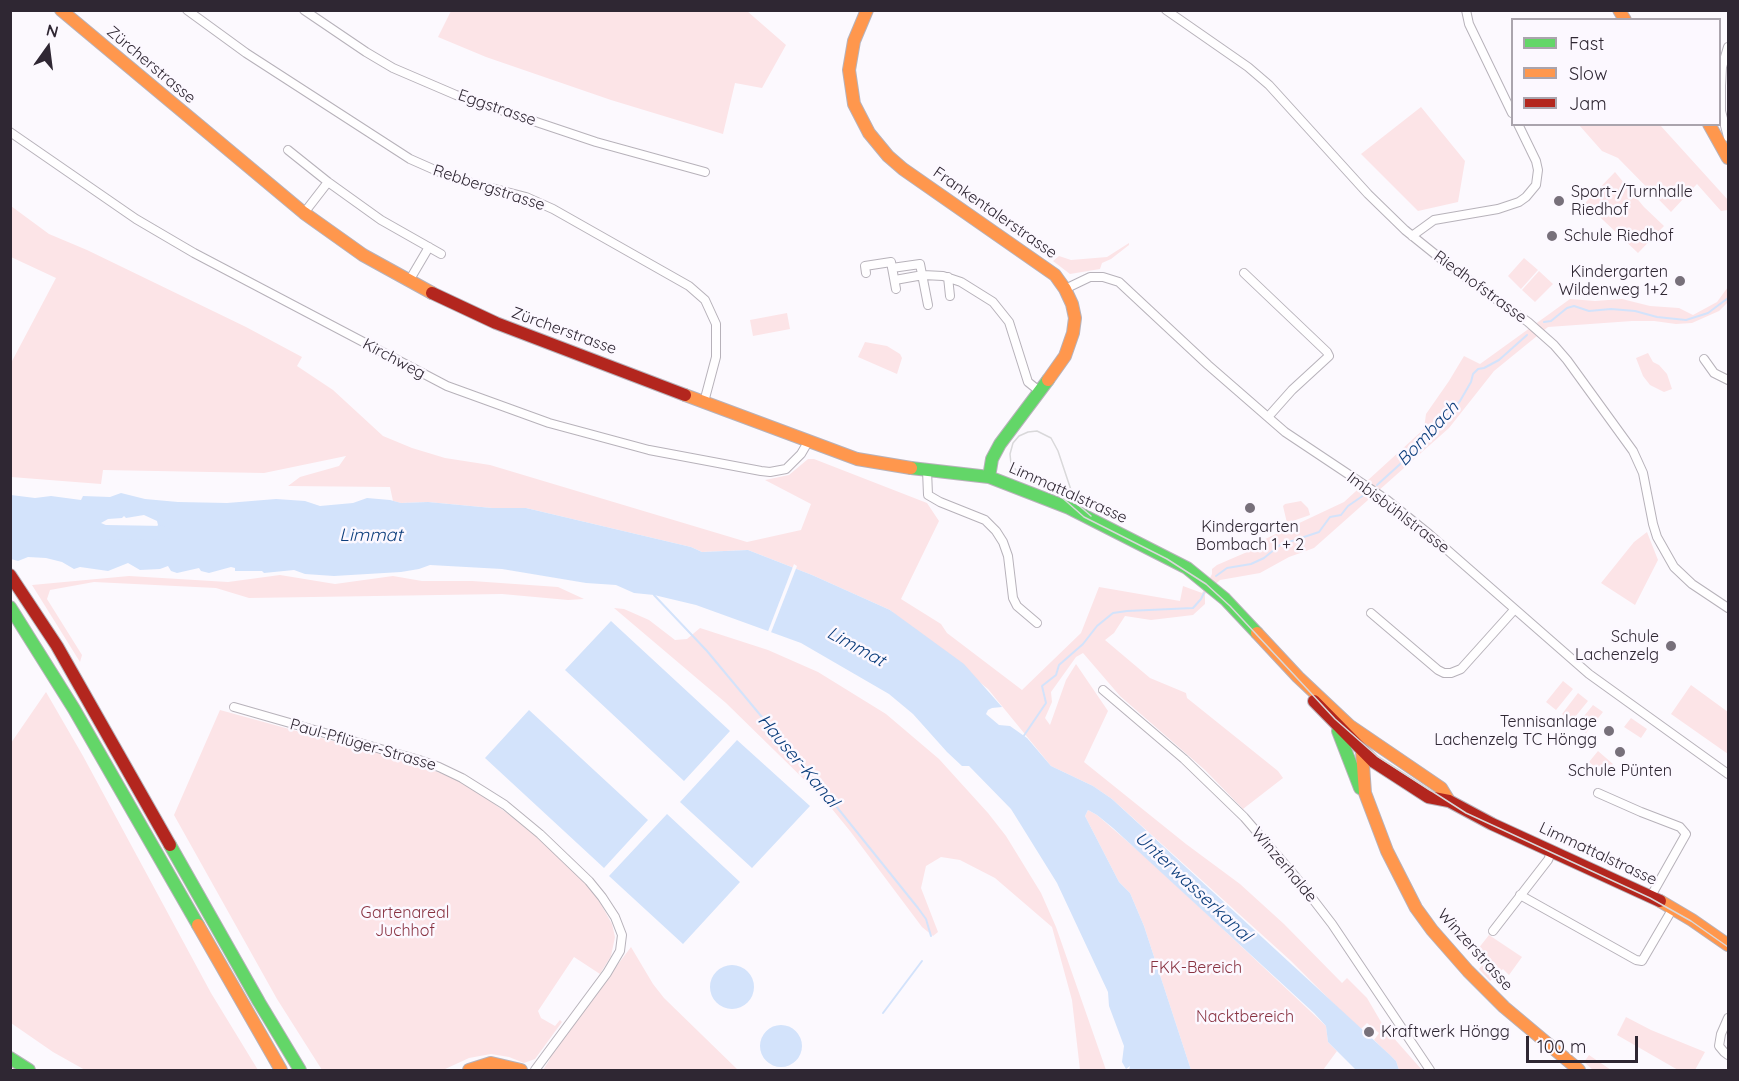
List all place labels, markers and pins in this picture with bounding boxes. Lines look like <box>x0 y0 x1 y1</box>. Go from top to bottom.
place label: Sport-/Turnhalle Riedhof <box>1571 182 1693 220</box>
marker: Sport-/Turnhalle Riedhof <box>1552 194 1566 208</box>
place label: Schule Riedhof <box>1564 226 1674 246</box>
marker: Schule Riedhof <box>1545 229 1559 243</box>
place label: Kindergarten Wildenweg 1+2 <box>1558 262 1668 300</box>
marker: Kindergarten Wildenweg 1+2 <box>1673 274 1687 288</box>
marker: Kindergarten Bombach 1 + 2 <box>1243 501 1257 515</box>
place label: Kindergarten Bombach 1 + 2 <box>1196 517 1304 555</box>
place label: Schule Lachenzelg <box>1575 627 1659 665</box>
marker: Schule Lachenzelg <box>1664 639 1678 653</box>
place label: Tennisanlage Lachenzelg TC Höngg <box>1434 712 1597 750</box>
marker: Tennisanlage Lachenzelg TC Höngg <box>1602 724 1616 738</box>
marker: Schule Pünten <box>1613 745 1627 759</box>
place label: Schule Pünten <box>1568 761 1672 781</box>
place label: Kraftwerk Höngg <box>1381 1022 1510 1042</box>
marker: Kraftwerk Höngg <box>1362 1025 1376 1039</box>

